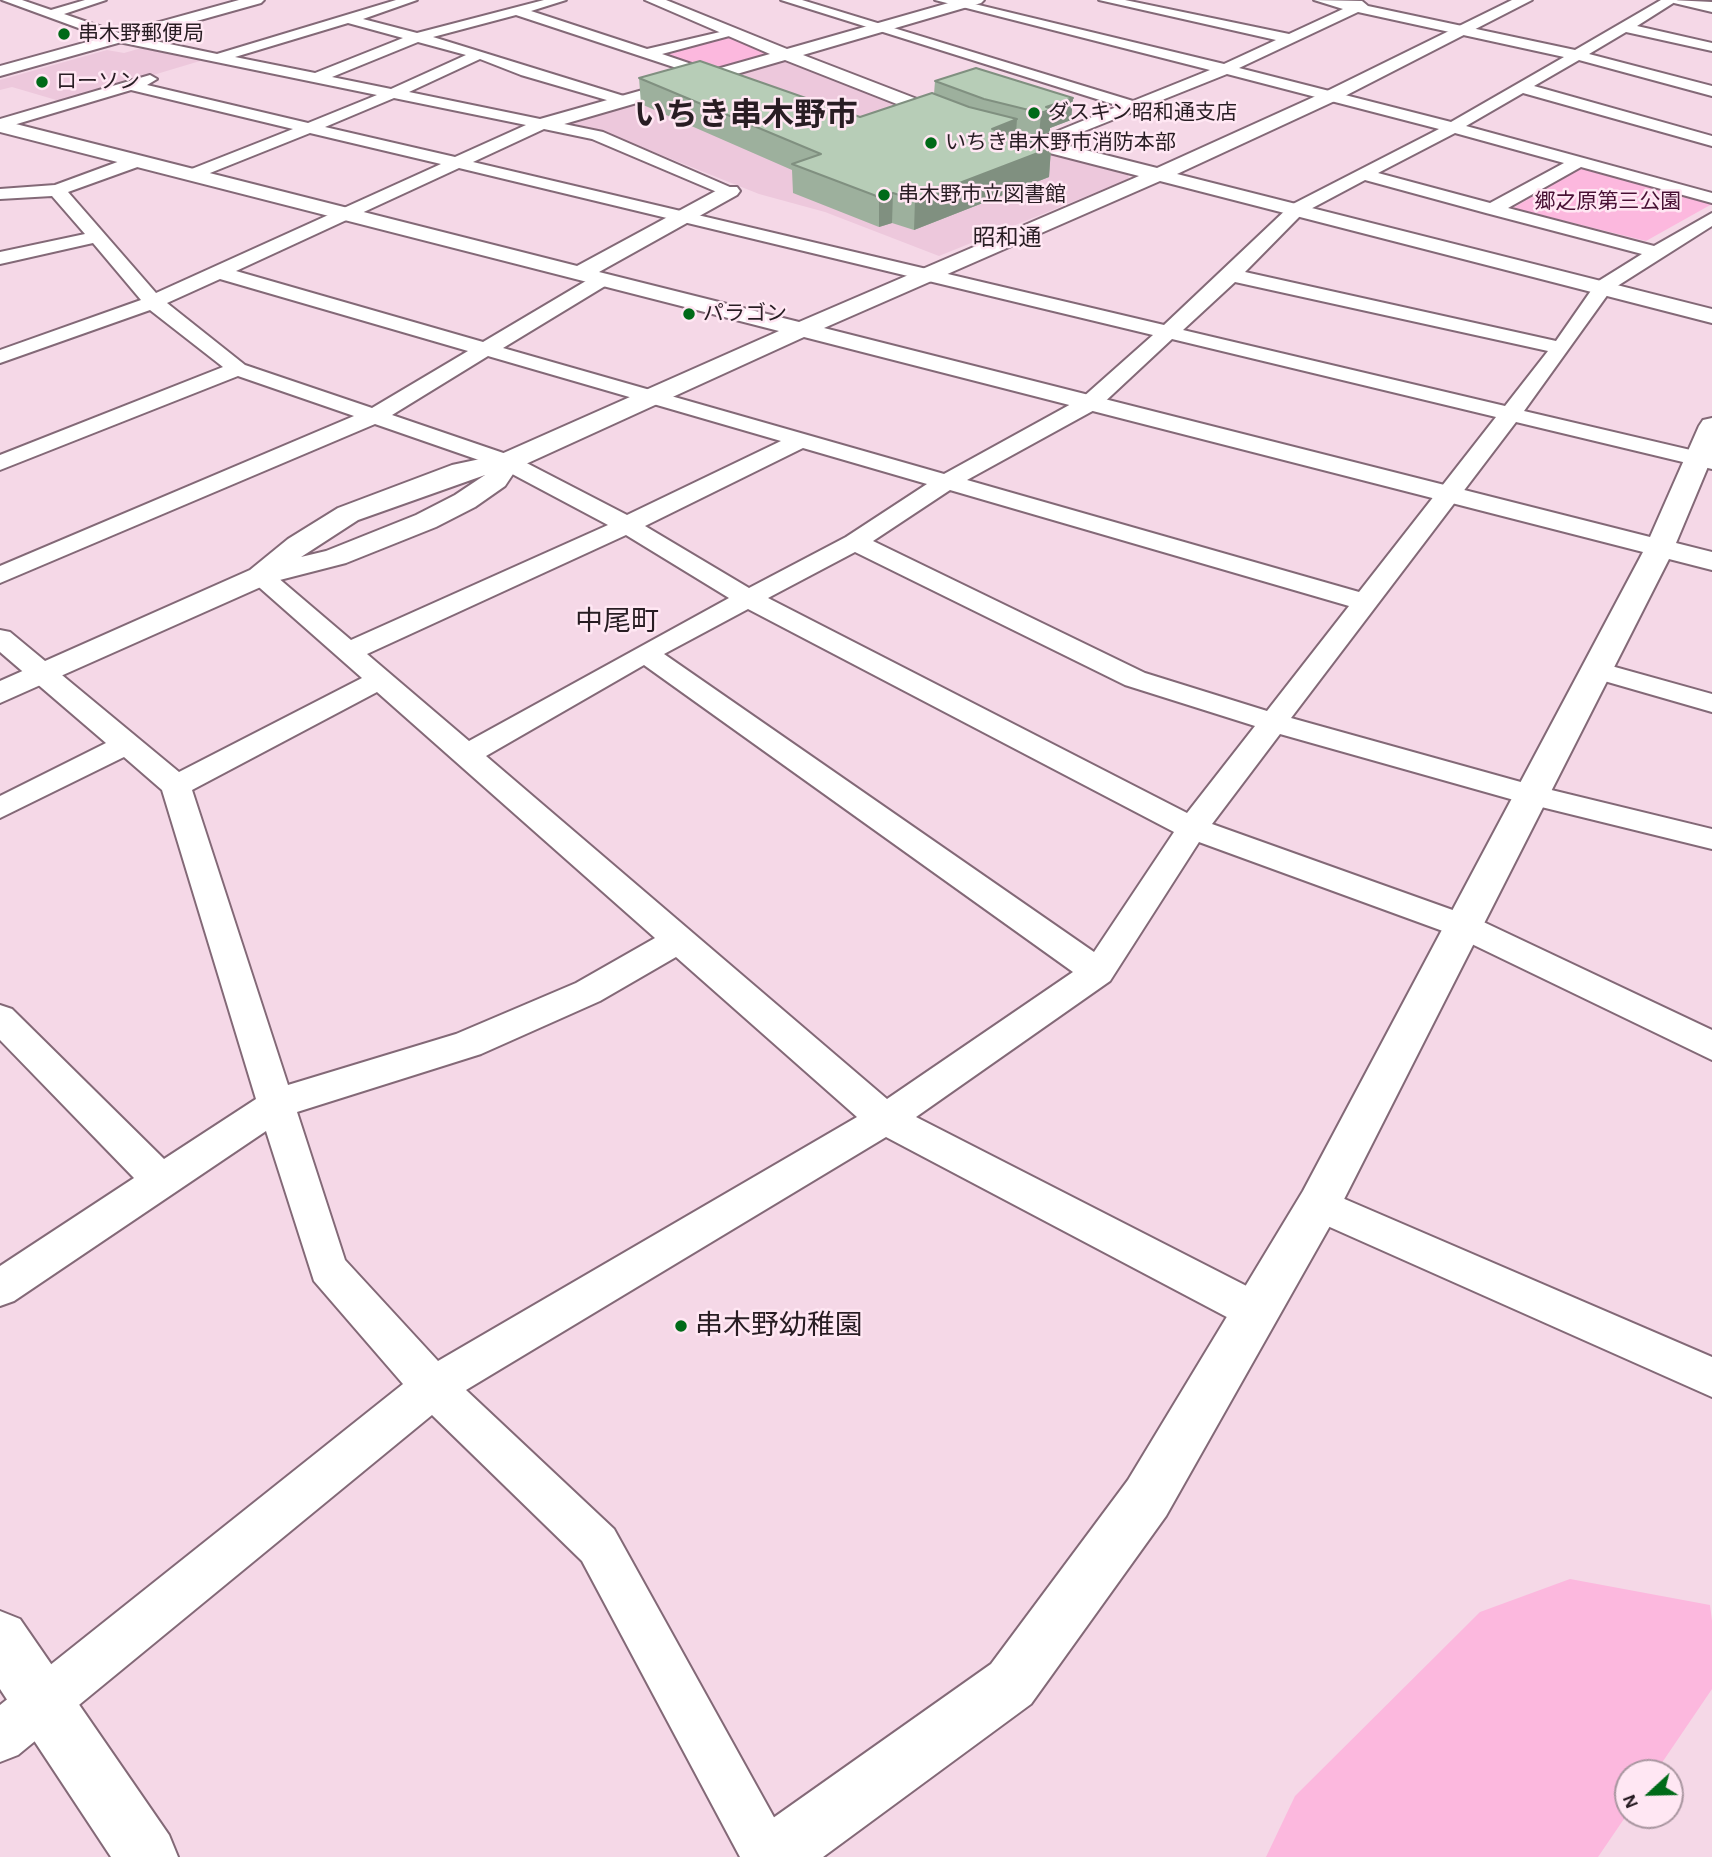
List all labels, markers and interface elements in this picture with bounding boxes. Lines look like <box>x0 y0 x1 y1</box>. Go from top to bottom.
place label: 串木野郵便局 <box>78 21 204 47</box>
marker: 串木野郵便局 <box>56 26 72 42</box>
place label: ローソン <box>56 69 140 95</box>
marker: ローソン <box>34 74 50 90</box>
district label: いちき串木野市 <box>634 96 858 134</box>
place label: ダスキン昭和通支店 <box>1048 100 1237 126</box>
marker: ダスキン昭和通支店 <box>1026 105 1042 121</box>
place label: いちき串木野市消防本部 <box>945 130 1176 156</box>
marker: いちき串木野市消防本部 <box>923 135 939 151</box>
place label: 串木野市立図書館 <box>898 182 1066 208</box>
marker: 串木野市立図書館 <box>876 187 892 203</box>
park label: 郷之原第三公園 <box>1535 189 1681 215</box>
district label: 昭和通 <box>973 224 1041 252</box>
place label: パラゴン <box>703 301 787 327</box>
marker: パラゴン <box>681 306 697 322</box>
district label: 中尾町 <box>575 605 659 639</box>
place label: 串木野幼稚園 <box>695 1309 863 1343</box>
marker: 串木野幼稚園 <box>673 1318 689 1334</box>
north arrow <box>1614 1759 1684 1829</box>
text: N <box>1620 1792 1642 1811</box>

